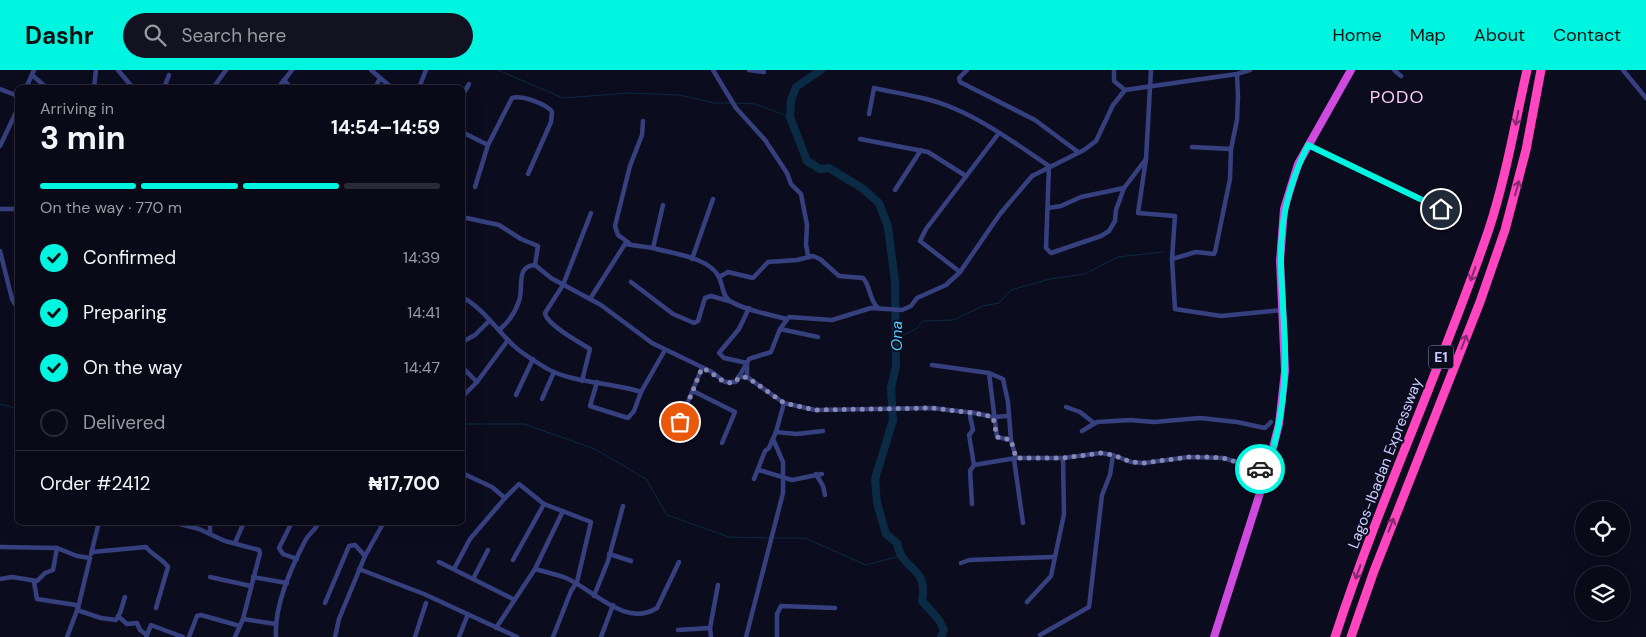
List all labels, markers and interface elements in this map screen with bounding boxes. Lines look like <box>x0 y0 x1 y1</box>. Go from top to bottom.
search box <box>123 13 473 58</box>
text: Dashr <box>25 20 93 51</box>
icon: search <box>141 21 169 49</box>
text: Search here <box>181 23 286 48</box>
text: Home <box>1332 23 1382 47</box>
text: Map <box>1410 23 1446 47</box>
text: About <box>1474 23 1525 47</box>
text: Contact <box>1553 23 1621 47</box>
district label: PODO <box>1370 85 1424 109</box>
text: Arriving in <box>40 98 114 119</box>
one-way arrow <box>1511 109 1521 125</box>
text: 14:54–14:59 <box>331 115 440 140</box>
text: 3 min <box>40 117 125 159</box>
one-way arrow <box>1513 181 1522 197</box>
pin <box>1420 188 1462 230</box>
icon: home <box>1427 195 1455 223</box>
text: On the way · 770 m <box>40 197 182 218</box>
icon: check <box>40 244 68 272</box>
text: Confirmed <box>83 245 176 270</box>
text: 14:39 <box>403 247 440 268</box>
one-way arrow <box>1468 266 1477 281</box>
icon: check <box>40 299 68 327</box>
text: Preparing <box>83 300 167 325</box>
text: 14:41 <box>407 302 440 323</box>
water label: Ona <box>886 321 907 351</box>
one-way arrow <box>1460 335 1469 350</box>
road number: E1 <box>1428 346 1454 368</box>
icon: check <box>40 354 68 382</box>
text: On the way <box>83 355 183 380</box>
text: 14:47 <box>404 357 440 378</box>
street label: Lagos-Ibadan Expressway <box>1343 374 1427 551</box>
pin <box>659 401 701 443</box>
icon: bag <box>666 408 694 436</box>
text: Delivered <box>83 410 165 435</box>
courier <box>1235 444 1285 494</box>
icon: car <box>1246 455 1274 483</box>
text: Order #2412 <box>40 471 150 496</box>
text: ₦17,700 <box>369 471 440 496</box>
map controls <box>1575 501 1630 621</box>
button: locate <box>1575 501 1630 556</box>
one-way arrow <box>1387 518 1396 533</box>
one-way arrow <box>1352 565 1361 580</box>
button: layers <box>1575 566 1630 621</box>

